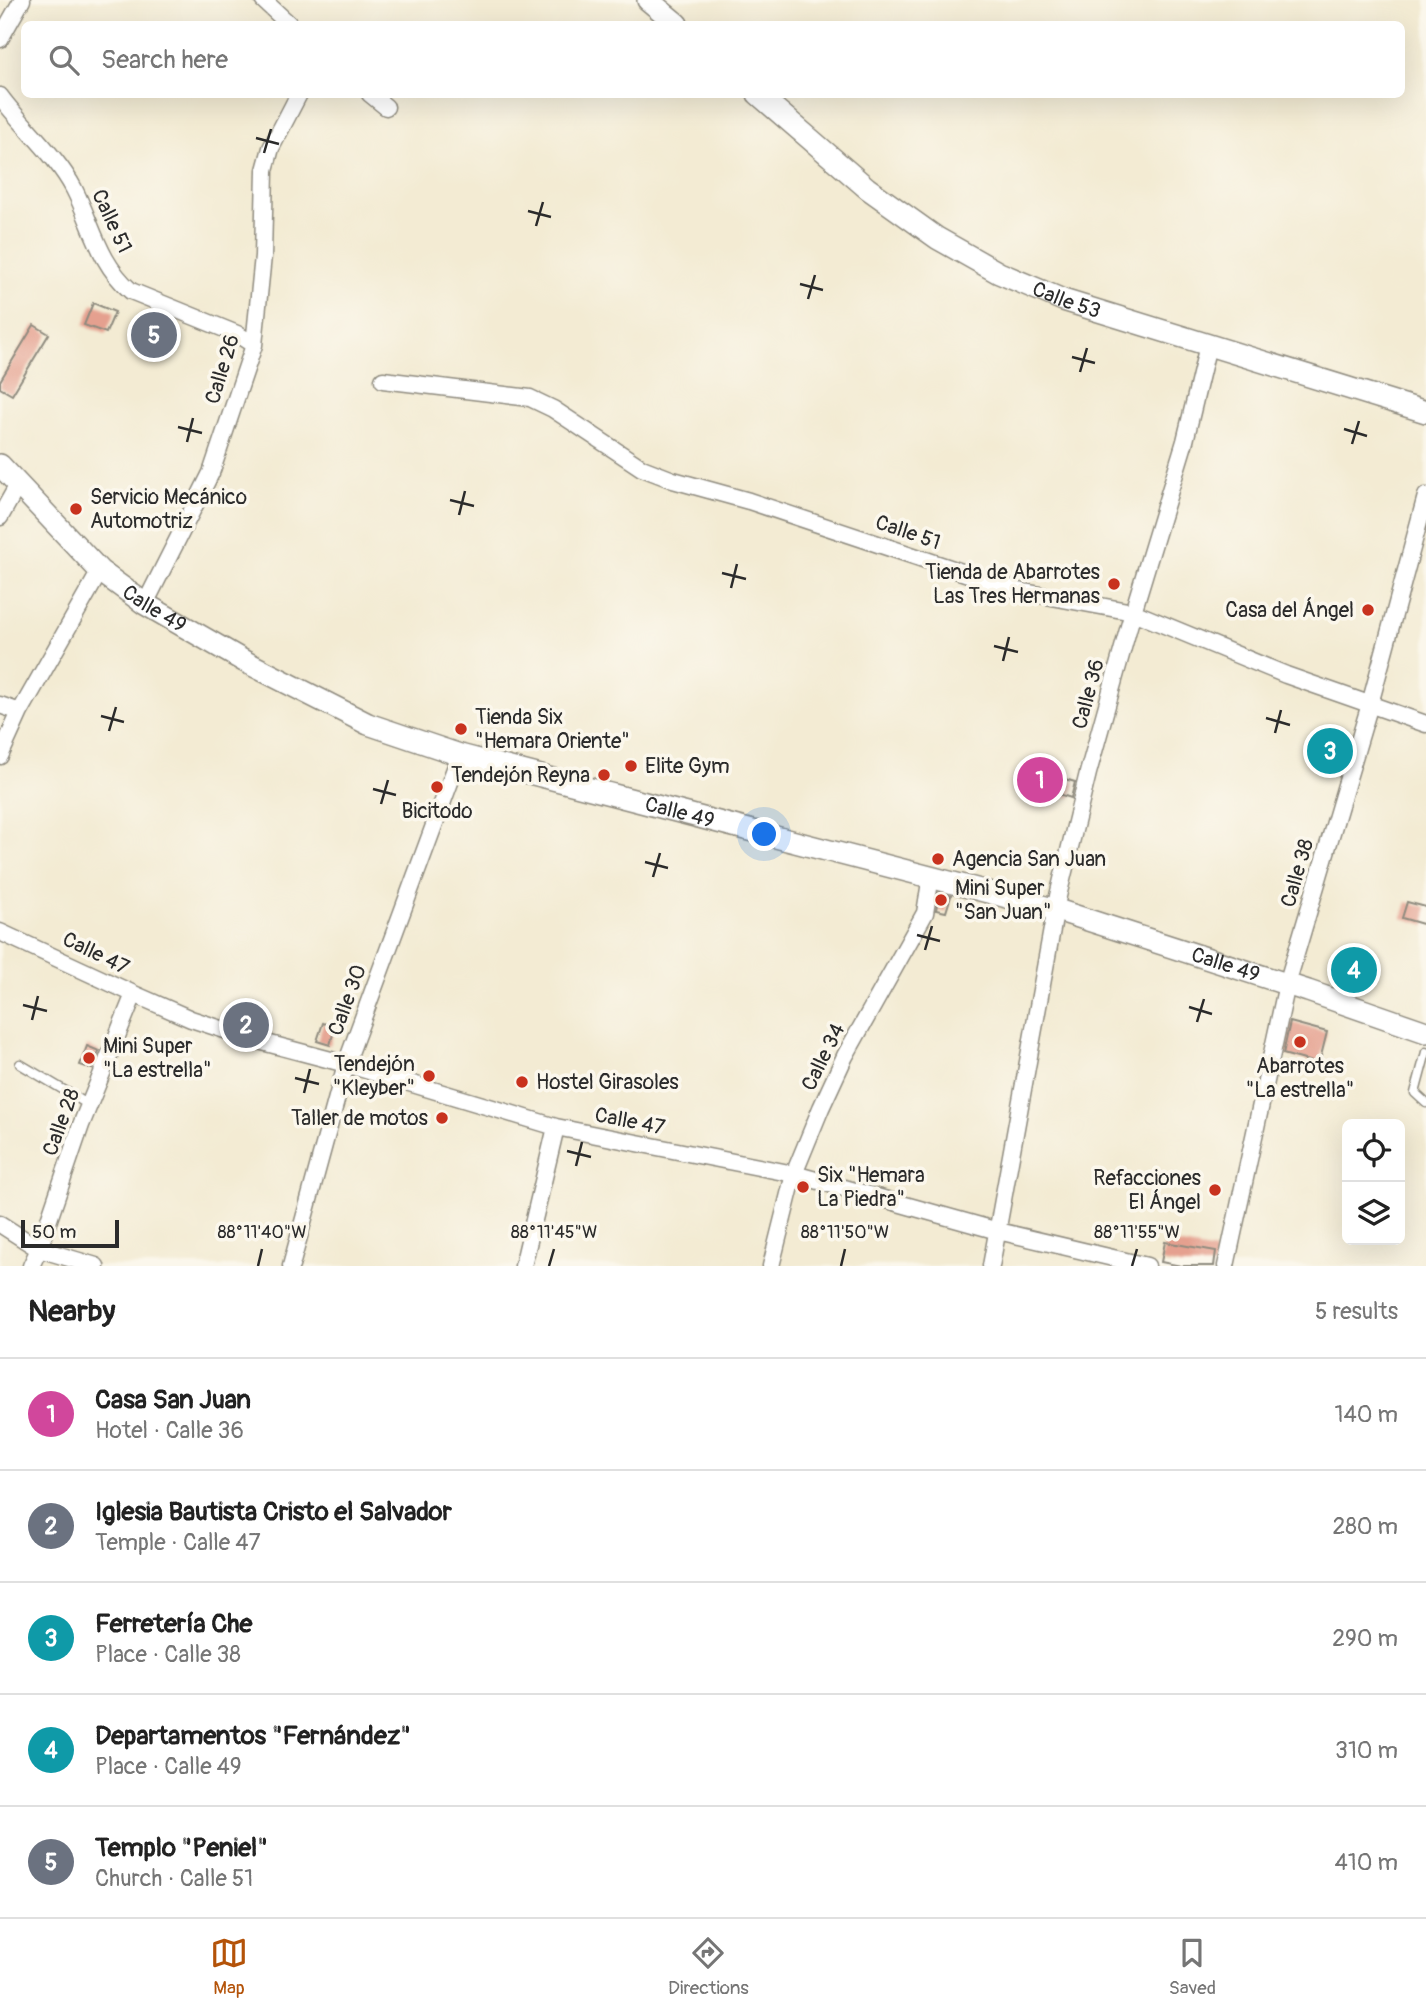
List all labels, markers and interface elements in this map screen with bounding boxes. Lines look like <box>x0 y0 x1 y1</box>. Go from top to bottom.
search box <box>21 21 1405 98</box>
icon: search <box>45 41 83 79</box>
text: Search here <box>101 44 228 76</box>
street label: Calle 51 <box>85 185 138 257</box>
street label: Calle 53 <box>1028 276 1104 325</box>
pin: 5 <box>131 309 177 361</box>
street label: Calle 26 <box>199 331 246 407</box>
place label: Servicio Mecánico Automotriz <box>90 484 247 535</box>
marker: Servicio Mecánico Automotriz <box>68 501 84 517</box>
street label: Calle 51 <box>872 509 944 556</box>
place label: Tienda de Abarrotes Las Tres Hermanas <box>925 559 1101 610</box>
marker: Tienda de Abarrotes Las Tres Hermanas <box>1106 576 1122 592</box>
street label: Calle 49 <box>117 579 191 639</box>
place label: Casa del Ángel <box>1225 597 1354 624</box>
marker: Casa del Ángel <box>1360 602 1376 618</box>
street label: Calle 36 <box>1066 656 1111 732</box>
place label: Tienda Six "Hemara Oriente" <box>475 704 630 755</box>
marker: Tienda Six "Hemara Oriente" <box>453 721 469 737</box>
pin: 3 <box>1307 725 1353 777</box>
place label: Elite Gym <box>645 753 730 780</box>
pin: 1 <box>1017 754 1063 806</box>
marker: Elite Gym <box>623 758 639 774</box>
place label: Tendejón Reyna <box>451 762 590 789</box>
marker: Tendejón Reyna <box>596 767 612 783</box>
marker: Bicitodo <box>429 779 445 795</box>
street label: Calle 49 <box>642 791 717 834</box>
place label: Bicitodo <box>402 798 472 825</box>
your location <box>747 817 781 851</box>
street label: Calle 38 <box>1275 836 1320 910</box>
place label: Agencia San Juan <box>952 846 1106 873</box>
marker: Agencia San Juan <box>930 851 946 867</box>
place label: Mini Super "San Juan" <box>955 875 1052 926</box>
marker: Mini Super "San Juan" <box>933 892 949 908</box>
street label: Calle 47 <box>58 926 134 981</box>
street label: Calle 49 <box>1188 941 1263 989</box>
pin: 4 <box>1331 944 1377 996</box>
street label: Calle 30 <box>322 961 373 1039</box>
pin: 2 <box>223 999 269 1051</box>
street label: Calle 34 <box>796 1019 851 1095</box>
place label: Mini Super "La estrella" <box>103 1033 212 1084</box>
marker: Abarrotes "La estrella" <box>1292 1034 1308 1050</box>
marker: Mini Super "La estrella" <box>81 1050 97 1066</box>
place label: Tendejón "Kleyber" <box>333 1051 415 1102</box>
place label: Abarrotes "La estrella" <box>1246 1053 1354 1104</box>
marker: Tendejón "Kleyber" <box>421 1068 437 1084</box>
place label: Hostel Girasoles <box>536 1069 679 1096</box>
marker: Hostel Girasoles <box>514 1074 530 1090</box>
street label: Calle 28 <box>37 1085 86 1160</box>
street label: Calle 47 <box>593 1101 667 1142</box>
place label: Taller de motos <box>291 1105 429 1132</box>
marker: Taller de motos <box>434 1110 450 1126</box>
map controls <box>1342 1119 1405 1245</box>
button: locate <box>1342 1119 1405 1182</box>
place label: Six "Hemara La Piedra" <box>817 1162 925 1213</box>
place label: Refacciones El Ángel <box>1093 1165 1202 1216</box>
marker: Six "Hemara La Piedra" <box>795 1179 811 1195</box>
marker: Refacciones El Ángel <box>1207 1182 1223 1198</box>
button: layers <box>1342 1182 1405 1245</box>
scale bar <box>21 1217 119 1249</box>
text: 50 m <box>32 1220 76 1244</box>
text: 88°11'40"W <box>217 1221 307 1244</box>
text: 88°11'45"W <box>511 1221 597 1244</box>
text: 88°11'50"W <box>801 1221 889 1244</box>
text: 88°11'55"W <box>1094 1221 1180 1244</box>
text: Nearby <box>28 1293 115 1330</box>
text: 5 results <box>1315 1297 1398 1326</box>
text: Casa San Juan <box>95 1384 251 1416</box>
text: 1 <box>47 1400 56 1429</box>
text: 140 m <box>1335 1400 1398 1429</box>
text: Hotel · Calle 36 <box>95 1416 244 1445</box>
text: Iglesia Bautista Cristo el Salvador <box>95 1496 452 1528</box>
text: 2 <box>45 1512 57 1541</box>
text: 280 m <box>1332 1512 1398 1541</box>
text: Temple · Calle 47 <box>95 1528 261 1557</box>
text: Ferretería Che <box>95 1608 252 1640</box>
text: 3 <box>45 1624 57 1653</box>
text: 290 m <box>1332 1624 1398 1653</box>
text: Place · Calle 38 <box>95 1640 241 1669</box>
text: Departamentos "Fernández" <box>95 1720 411 1752</box>
text: 4 <box>44 1736 58 1765</box>
text: 310 m <box>1335 1736 1398 1765</box>
text: Place · Calle 49 <box>95 1752 242 1781</box>
text: Templo "Peniel" <box>95 1832 268 1864</box>
text: 5 <box>45 1848 57 1877</box>
text: 410 m <box>1335 1848 1398 1877</box>
text: Church · Calle 51 <box>95 1864 253 1893</box>
tab: Map <box>210 1934 248 2000</box>
tab: Directions <box>668 1934 749 2000</box>
tab: Saved <box>1169 1934 1216 2000</box>

